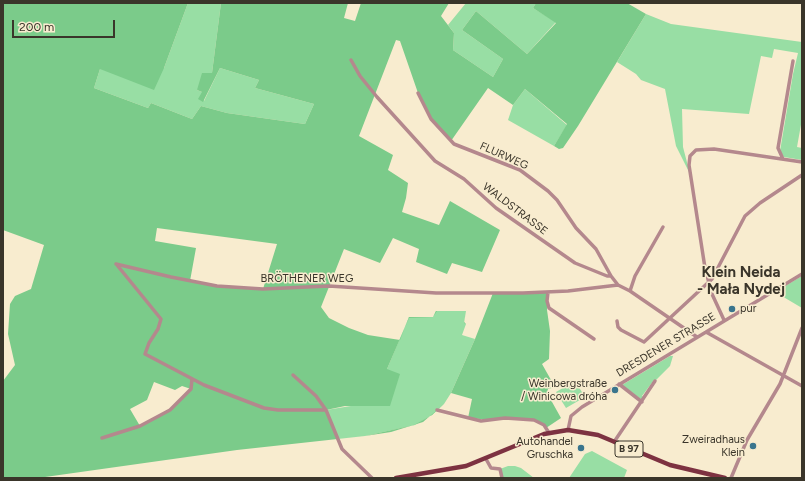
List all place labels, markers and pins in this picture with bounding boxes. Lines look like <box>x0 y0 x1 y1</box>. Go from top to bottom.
place label: pur <box>740 302 756 316</box>
marker: pur <box>727 304 737 314</box>
place label: Weinbergstraße / Winicowa dróha <box>521 377 607 403</box>
marker: Weinbergstraße / Winicowa dróha <box>610 385 620 395</box>
place label: Zweiradhaus Klein <box>682 433 745 459</box>
place label: Autohandel Gruschka <box>516 435 573 461</box>
marker: Zweiradhaus Klein <box>748 441 758 451</box>
marker: Autohandel Gruschka <box>576 443 586 453</box>

